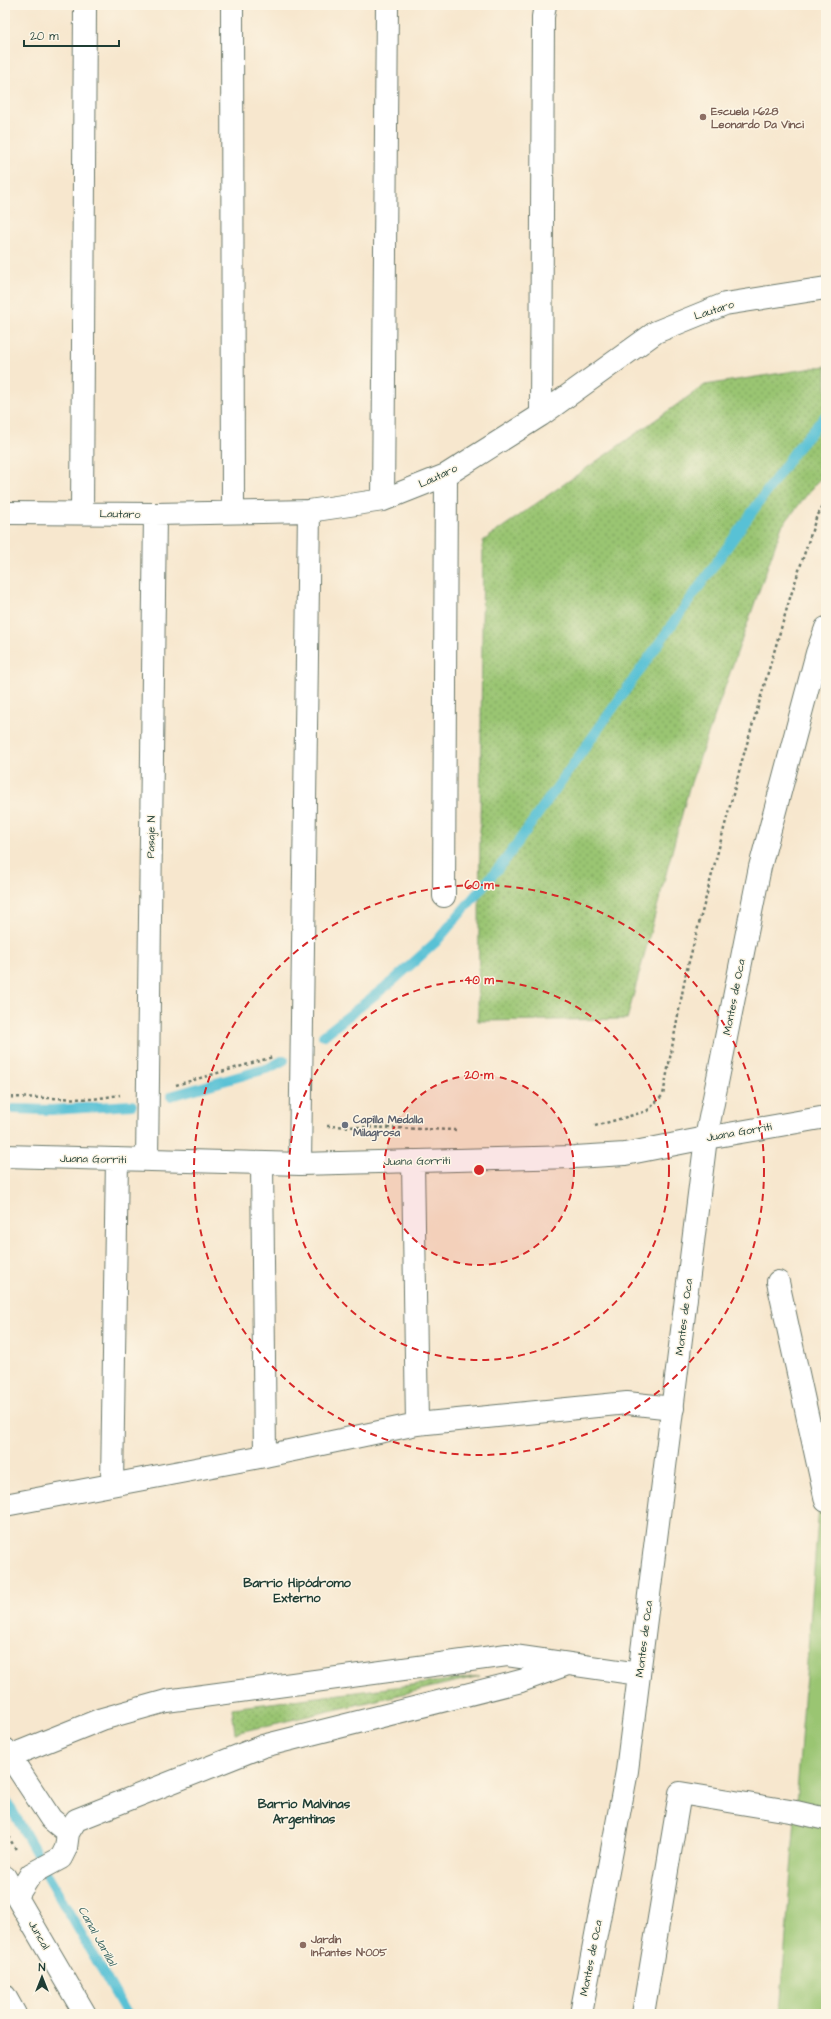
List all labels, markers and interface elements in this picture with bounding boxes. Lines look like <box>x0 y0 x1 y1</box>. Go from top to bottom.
scale bar <box>24 22 119 48</box>
text: 20 m <box>30 28 59 45</box>
place label: Escuela 1-628 Leonardo Da Vinci <box>711 104 804 132</box>
marker: Escuela 1-628 Leonardo Da Vinci <box>698 112 708 122</box>
street label: Lautaro <box>692 296 737 323</box>
street label: Lautaro <box>416 460 461 491</box>
street label: Lautaro <box>99 506 141 522</box>
street label: Pasaje N <box>143 815 159 859</box>
text: 60 m <box>464 877 494 894</box>
street label: Montes de Oca <box>719 957 749 1036</box>
text: 40 m <box>464 972 495 989</box>
text: 20 m <box>464 1067 494 1084</box>
place label: Capilla Medalla Milagrosa <box>353 1112 423 1142</box>
street label: Juana Gorriti <box>705 1119 773 1145</box>
marker: Capilla Medalla Milagrosa <box>340 1120 350 1130</box>
street label: Juana Gorriti <box>60 1151 127 1167</box>
street label: Juana Gorriti <box>384 1153 451 1169</box>
centre of rings <box>472 1163 486 1177</box>
street label: Montes de Oca <box>672 1277 696 1356</box>
district label: Barrio Hipódromo Externo <box>243 1574 352 1607</box>
street label: Montes de Oca <box>632 1599 656 1678</box>
district label: Barrio Malvinas Argentinas <box>258 1795 351 1830</box>
water label: Canal Jarillal <box>74 1903 121 1971</box>
street label: Juncal <box>25 1918 53 1952</box>
street label: Montes de Oca <box>576 1918 606 1997</box>
place label: Jardín Infantes N°005 <box>310 1932 387 1960</box>
marker: Jardín Infantes N°005 <box>298 1940 308 1950</box>
north arrow <box>22 1957 62 1997</box>
text: N <box>39 1960 46 1975</box>

